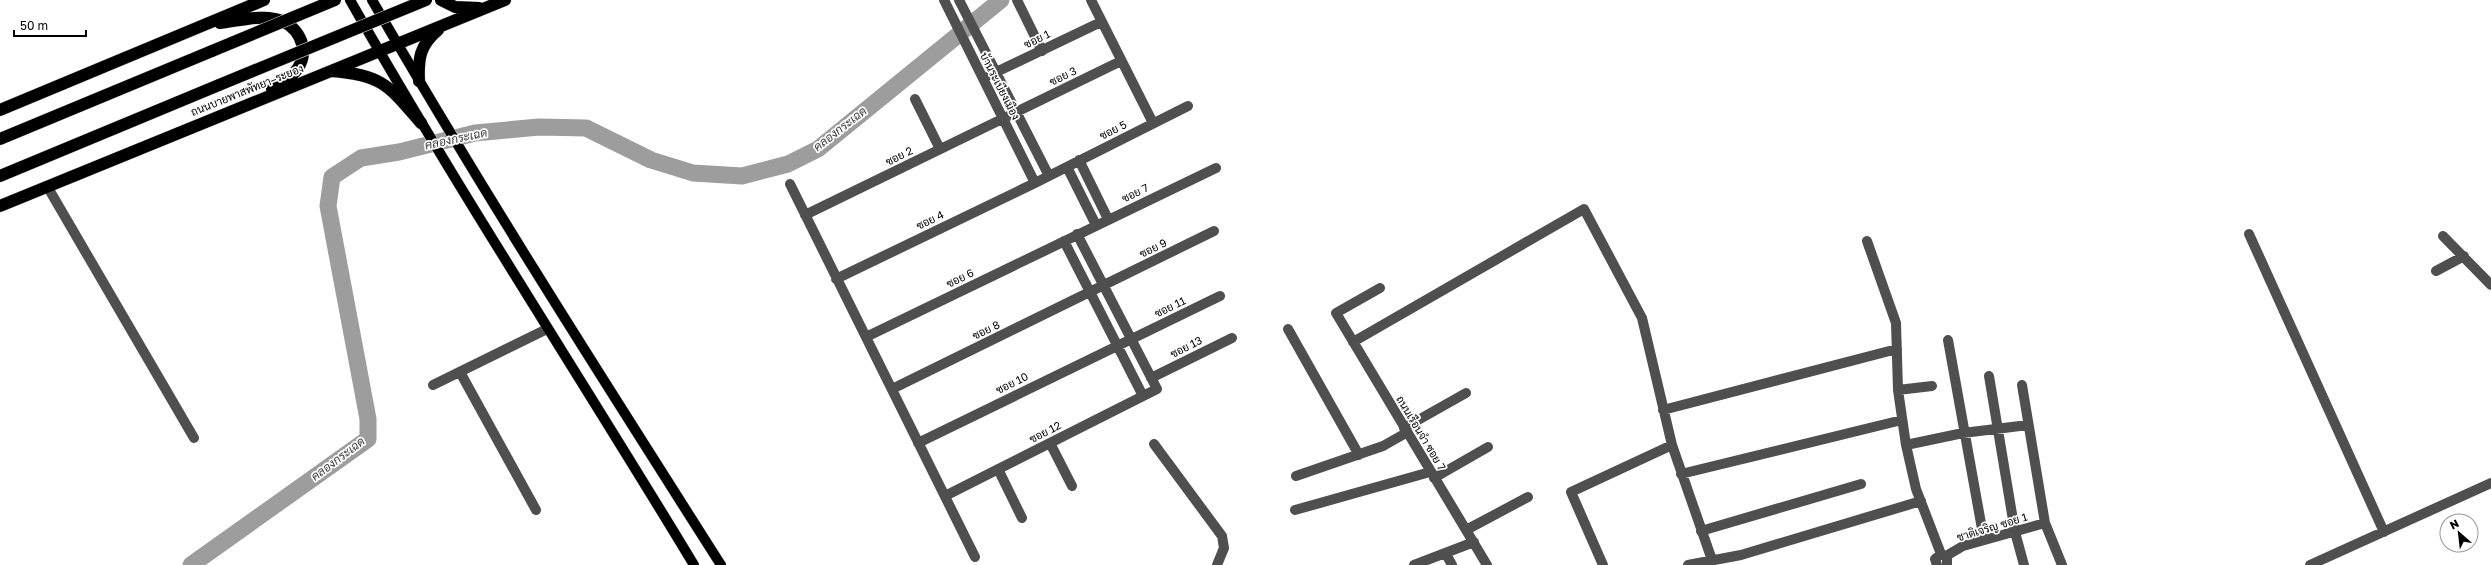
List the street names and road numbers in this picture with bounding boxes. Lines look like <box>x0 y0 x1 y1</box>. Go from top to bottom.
street label: ซอย 1 <box>1022 27 1052 50</box>
street label: บ้านระเบียงเมือง <box>978 49 1024 122</box>
street label: ถนนบายพาสพัทยา–ระยอง <box>189 61 305 118</box>
street label: ซอย 3 <box>1047 63 1079 88</box>
street label: ซอย 5 <box>1097 117 1128 142</box>
street label: ซอย 2 <box>883 143 915 168</box>
street label: ซอย 7 <box>1119 180 1150 205</box>
street label: ซอย 4 <box>914 207 946 232</box>
street label: ซอย 9 <box>1137 235 1169 260</box>
street label: ซอย 6 <box>944 265 976 290</box>
street label: ซอย 11 <box>1152 293 1187 320</box>
street label: ซอย 8 <box>970 317 1002 342</box>
street label: ซอย 13 <box>1168 333 1204 360</box>
street label: ซอย 10 <box>993 369 1030 396</box>
street label: ถนนเรือนจำ ซอย 7 <box>1394 393 1449 473</box>
street label: ซอย 12 <box>1027 418 1063 445</box>
street label: ชาติเจริญ ซอย 1 <box>1955 510 2029 544</box>

